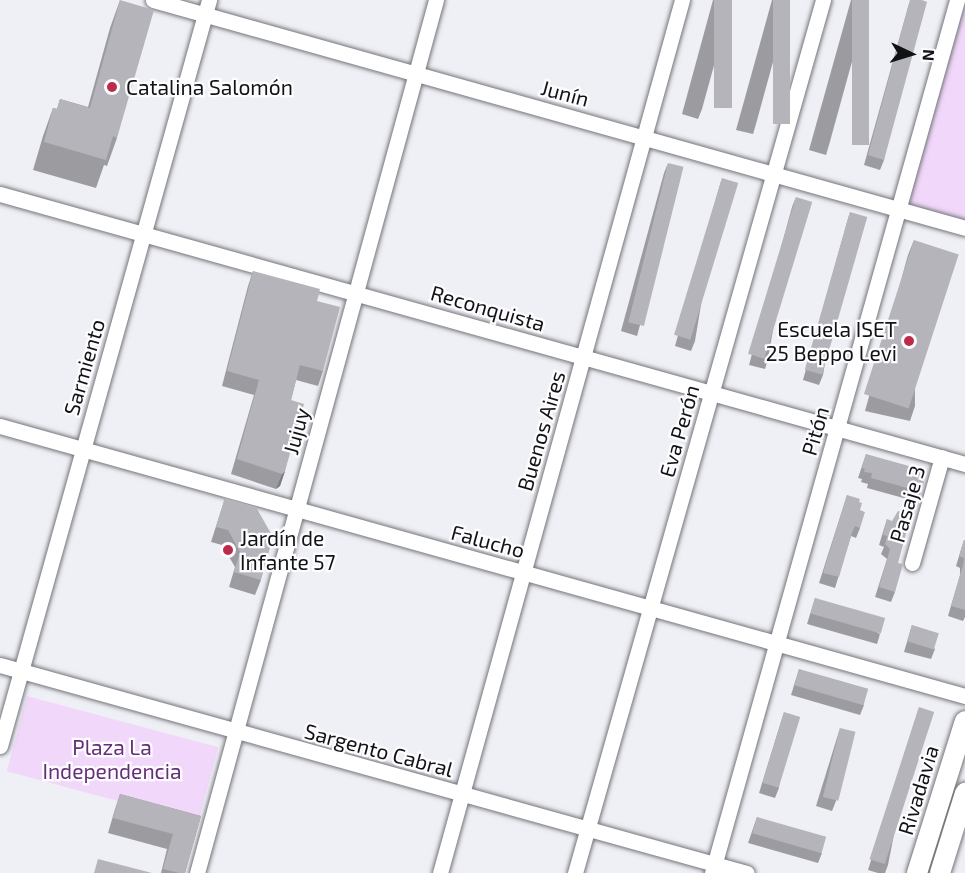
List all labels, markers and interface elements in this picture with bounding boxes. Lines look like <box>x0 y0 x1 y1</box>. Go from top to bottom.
north arrow <box>881 24 941 84</box>
text: N <box>920 49 939 62</box>
place label: Catalina Salomón <box>126 74 293 100</box>
street label: Junín <box>538 75 592 111</box>
marker: Catalina Salomón <box>103 78 121 96</box>
street label: Reconquista <box>428 280 548 336</box>
street label: Sarmiento <box>58 316 110 418</box>
place label: Escuela ISET 25 Beppo Levi <box>766 316 897 366</box>
marker: Escuela ISET 25 Beppo Levi <box>902 334 916 348</box>
street label: Buenos Aires <box>512 368 570 494</box>
street label: Eva Perón <box>654 382 704 480</box>
street label: Pitón <box>796 404 834 458</box>
street label: Jujuy <box>278 405 314 457</box>
street label: Pasaje 3 <box>884 463 930 545</box>
street label: Falucho <box>449 519 527 563</box>
place label: Jardín de Infante 57 <box>240 525 335 575</box>
marker: Jardín de Infante 57 <box>221 543 235 557</box>
street label: Sargento Cabral <box>302 718 456 782</box>
park label: Plaza La Independencia <box>42 734 182 784</box>
street label: Rivadavia <box>892 742 944 838</box>

